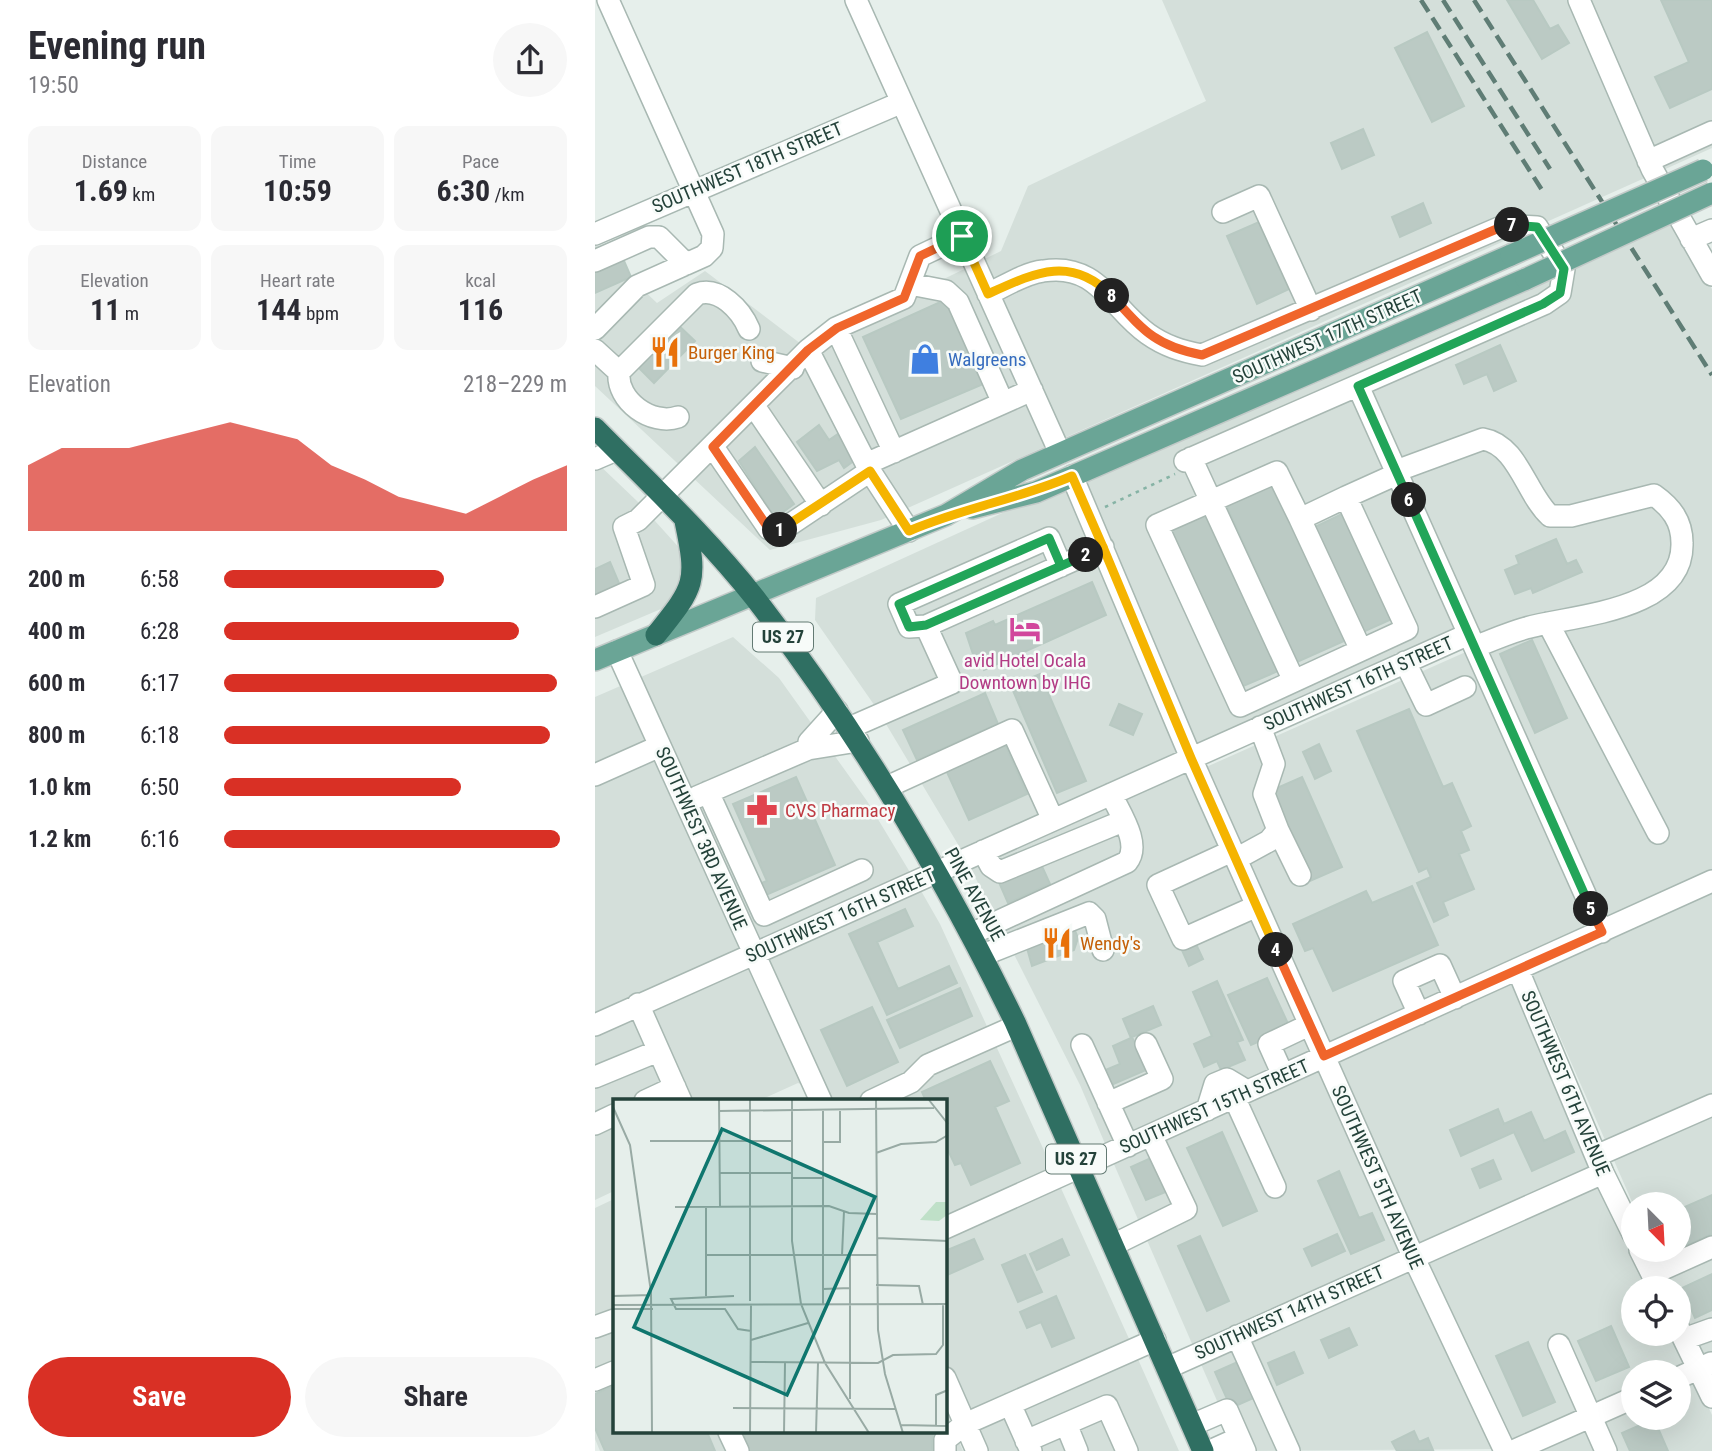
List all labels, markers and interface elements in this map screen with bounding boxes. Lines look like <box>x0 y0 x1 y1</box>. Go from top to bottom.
button: share <box>493 23 567 97</box>
text: Evening run <box>28 24 206 68</box>
text: 19:50 <box>28 72 79 99</box>
street label: SOUTHWEST 18TH STREET <box>648 117 846 218</box>
text: Distance <box>82 150 147 173</box>
text: Time <box>279 150 316 173</box>
text: Pace <box>462 150 499 173</box>
text: 1.69 <box>74 173 128 208</box>
text: 10:59 <box>263 173 332 208</box>
text: 6:30 <box>437 173 490 208</box>
text: km <box>128 183 155 206</box>
text: /km <box>490 183 524 206</box>
pin <box>932 206 992 266</box>
pin: 7 <box>1495 208 1529 243</box>
text: 7 <box>1507 213 1516 236</box>
icon: arrive <box>943 217 981 255</box>
text: Elevation <box>80 269 149 292</box>
text: Heart rate <box>260 269 335 292</box>
text: kcal <box>465 269 496 292</box>
pin: 8 <box>1095 278 1129 314</box>
text: 8 <box>1107 284 1116 307</box>
street label: SOUTHWEST 17TH STREET <box>1229 284 1426 389</box>
text: 11 <box>90 292 120 327</box>
text: 144 <box>256 292 302 327</box>
text: 116 <box>458 292 503 327</box>
text: m <box>120 302 139 325</box>
text: bpm <box>302 302 339 325</box>
restaurant icon: Burger King <box>648 335 682 369</box>
place label: Burger King <box>688 341 775 364</box>
shop icon: Walgreens <box>908 342 942 376</box>
place label: Walgreens <box>948 348 1026 371</box>
text: Elevation <box>28 371 111 398</box>
text: 218–229 m <box>463 371 567 398</box>
pin: 6 <box>1391 482 1427 518</box>
text: 6 <box>1404 488 1413 511</box>
pin: 1 <box>763 512 797 548</box>
text: 1 <box>775 518 784 541</box>
pin: 2 <box>1069 538 1103 572</box>
text: 2 <box>1081 543 1090 566</box>
text: 200 m <box>28 566 85 593</box>
text: 6:58 <box>140 566 179 593</box>
hotel icon: avid Hotel Ocala Downtown by IHG <box>1008 612 1042 646</box>
text: 400 m <box>28 618 85 645</box>
text: 6:28 <box>140 618 179 645</box>
road number: US 27 <box>753 622 813 652</box>
street label: SOUTHWEST 16TH STREET <box>1260 631 1457 736</box>
place label: avid Hotel Ocala Downtown by IHG <box>959 649 1091 694</box>
text: 600 m <box>28 670 85 697</box>
text: 6:17 <box>140 670 179 697</box>
text: 800 m <box>28 722 85 749</box>
text: 6:18 <box>140 722 179 749</box>
street label: SOUTHWEST 3RD AVENUE <box>651 743 752 933</box>
text: 1.0 km <box>28 774 91 801</box>
text: 6:50 <box>140 774 179 801</box>
pharmacy icon: CVS Pharmacy <box>745 793 779 827</box>
place label: CVS Pharmacy <box>785 799 895 822</box>
text: 1.2 km <box>28 826 91 853</box>
text: 6:16 <box>140 826 179 853</box>
street label: PINE AVENUE <box>940 844 1010 945</box>
street label: SOUTHWEST 16TH STREET <box>742 863 939 968</box>
pin: 5 <box>1573 892 1609 926</box>
text: 5 <box>1586 897 1595 920</box>
restaurant icon: Wendy's <box>1040 926 1074 960</box>
place label: Wendy's <box>1080 932 1141 955</box>
pin: 4 <box>1259 932 1293 968</box>
text: 4 <box>1271 938 1280 961</box>
street label: SOUTHWEST 6TH AVENUE <box>1516 987 1615 1179</box>
street label: SOUTHWEST 15TH STREET <box>1116 1054 1313 1159</box>
street label: SOUTHWEST 5TH AVENUE <box>1327 1082 1428 1273</box>
inset map <box>613 1099 947 1434</box>
road number: US 27 <box>1046 1144 1106 1174</box>
north arrow <box>1621 1192 1691 1262</box>
map controls <box>1621 1192 1691 1430</box>
street label: SOUTHWEST 14TH STREET <box>1191 1260 1388 1365</box>
button: locate <box>1621 1276 1691 1346</box>
button: Save <box>28 1357 291 1437</box>
button: Share <box>305 1357 567 1437</box>
button: layers <box>1621 1360 1691 1430</box>

